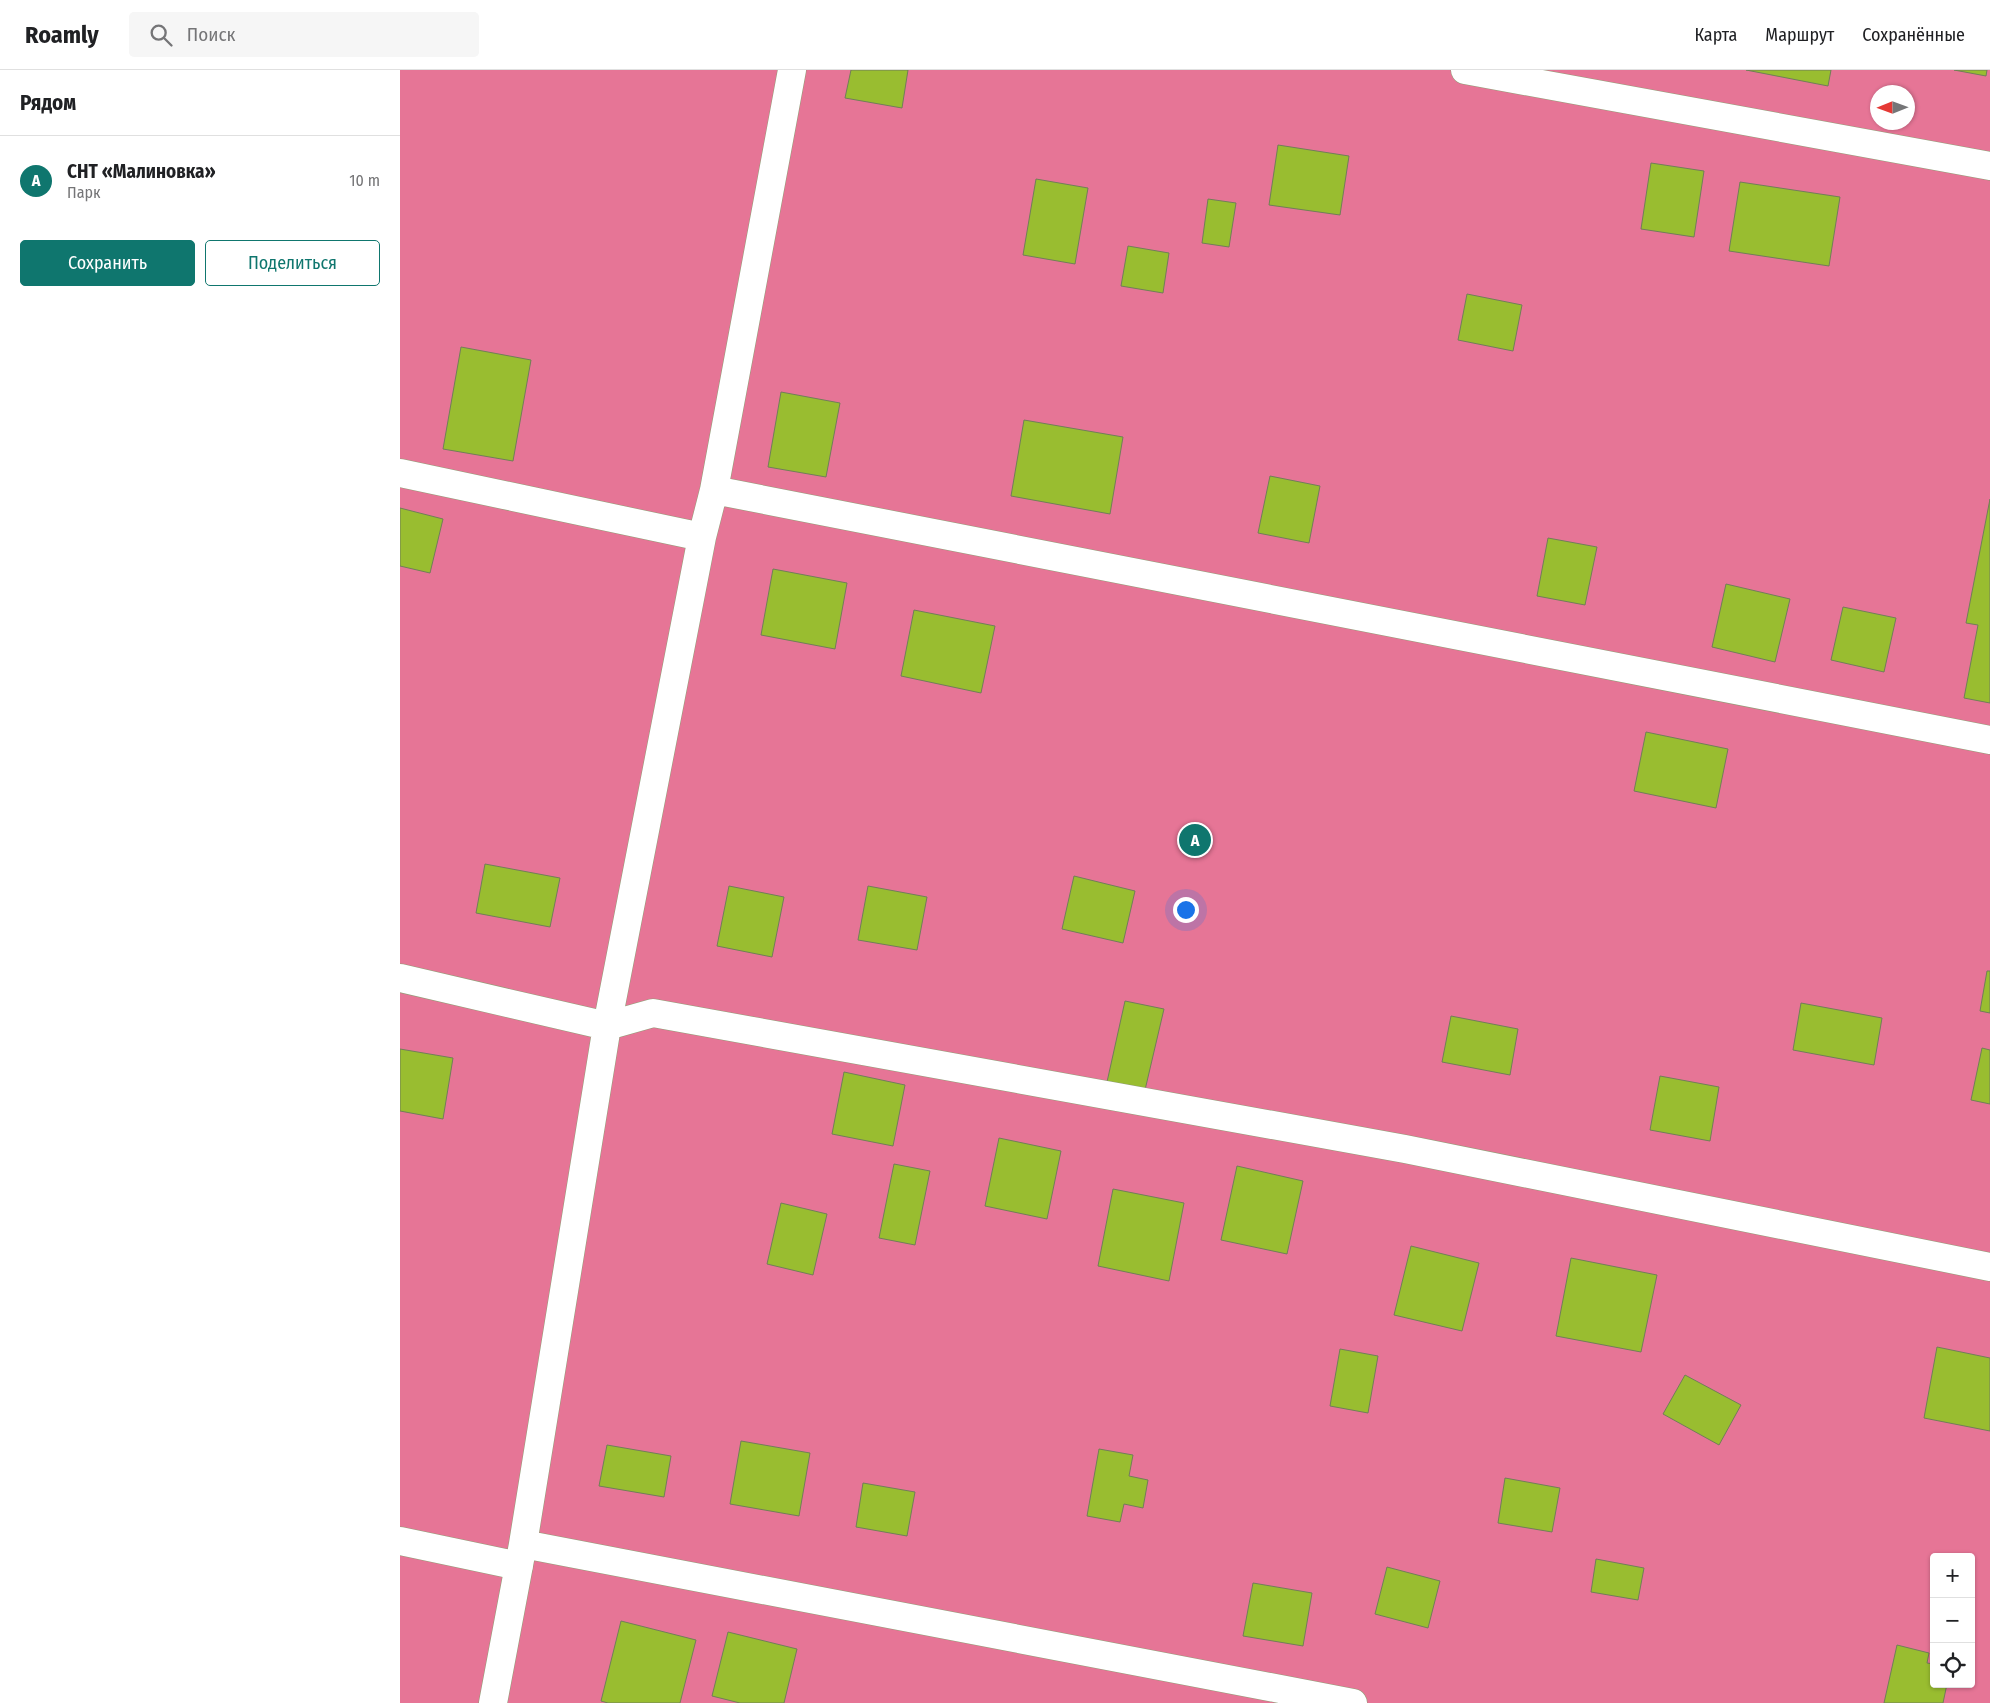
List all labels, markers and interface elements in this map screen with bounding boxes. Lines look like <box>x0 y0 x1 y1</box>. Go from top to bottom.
search box <box>129 12 479 57</box>
text: Roamly <box>25 21 99 49</box>
icon: search <box>147 21 175 49</box>
text: Поиск <box>187 23 235 46</box>
text: Карта <box>1694 24 1737 46</box>
text: Маршрут <box>1765 24 1834 46</box>
text: Сохранённые <box>1862 24 1965 46</box>
north arrow <box>1870 85 1915 130</box>
text: Рядом <box>20 90 76 116</box>
text: СНТ «Малиновка» <box>67 160 216 183</box>
text: A <box>32 171 40 190</box>
text: 10 m <box>349 171 380 190</box>
text: Парк <box>67 183 101 202</box>
button: Сохранить <box>20 240 195 286</box>
button: Поделиться <box>205 240 380 286</box>
pin: A <box>1179 821 1211 859</box>
your location <box>1173 897 1199 923</box>
map controls <box>1930 1553 1975 1688</box>
button: + <box>1930 1553 1975 1598</box>
button: − <box>1930 1598 1975 1643</box>
button: locate <box>1930 1643 1975 1688</box>

